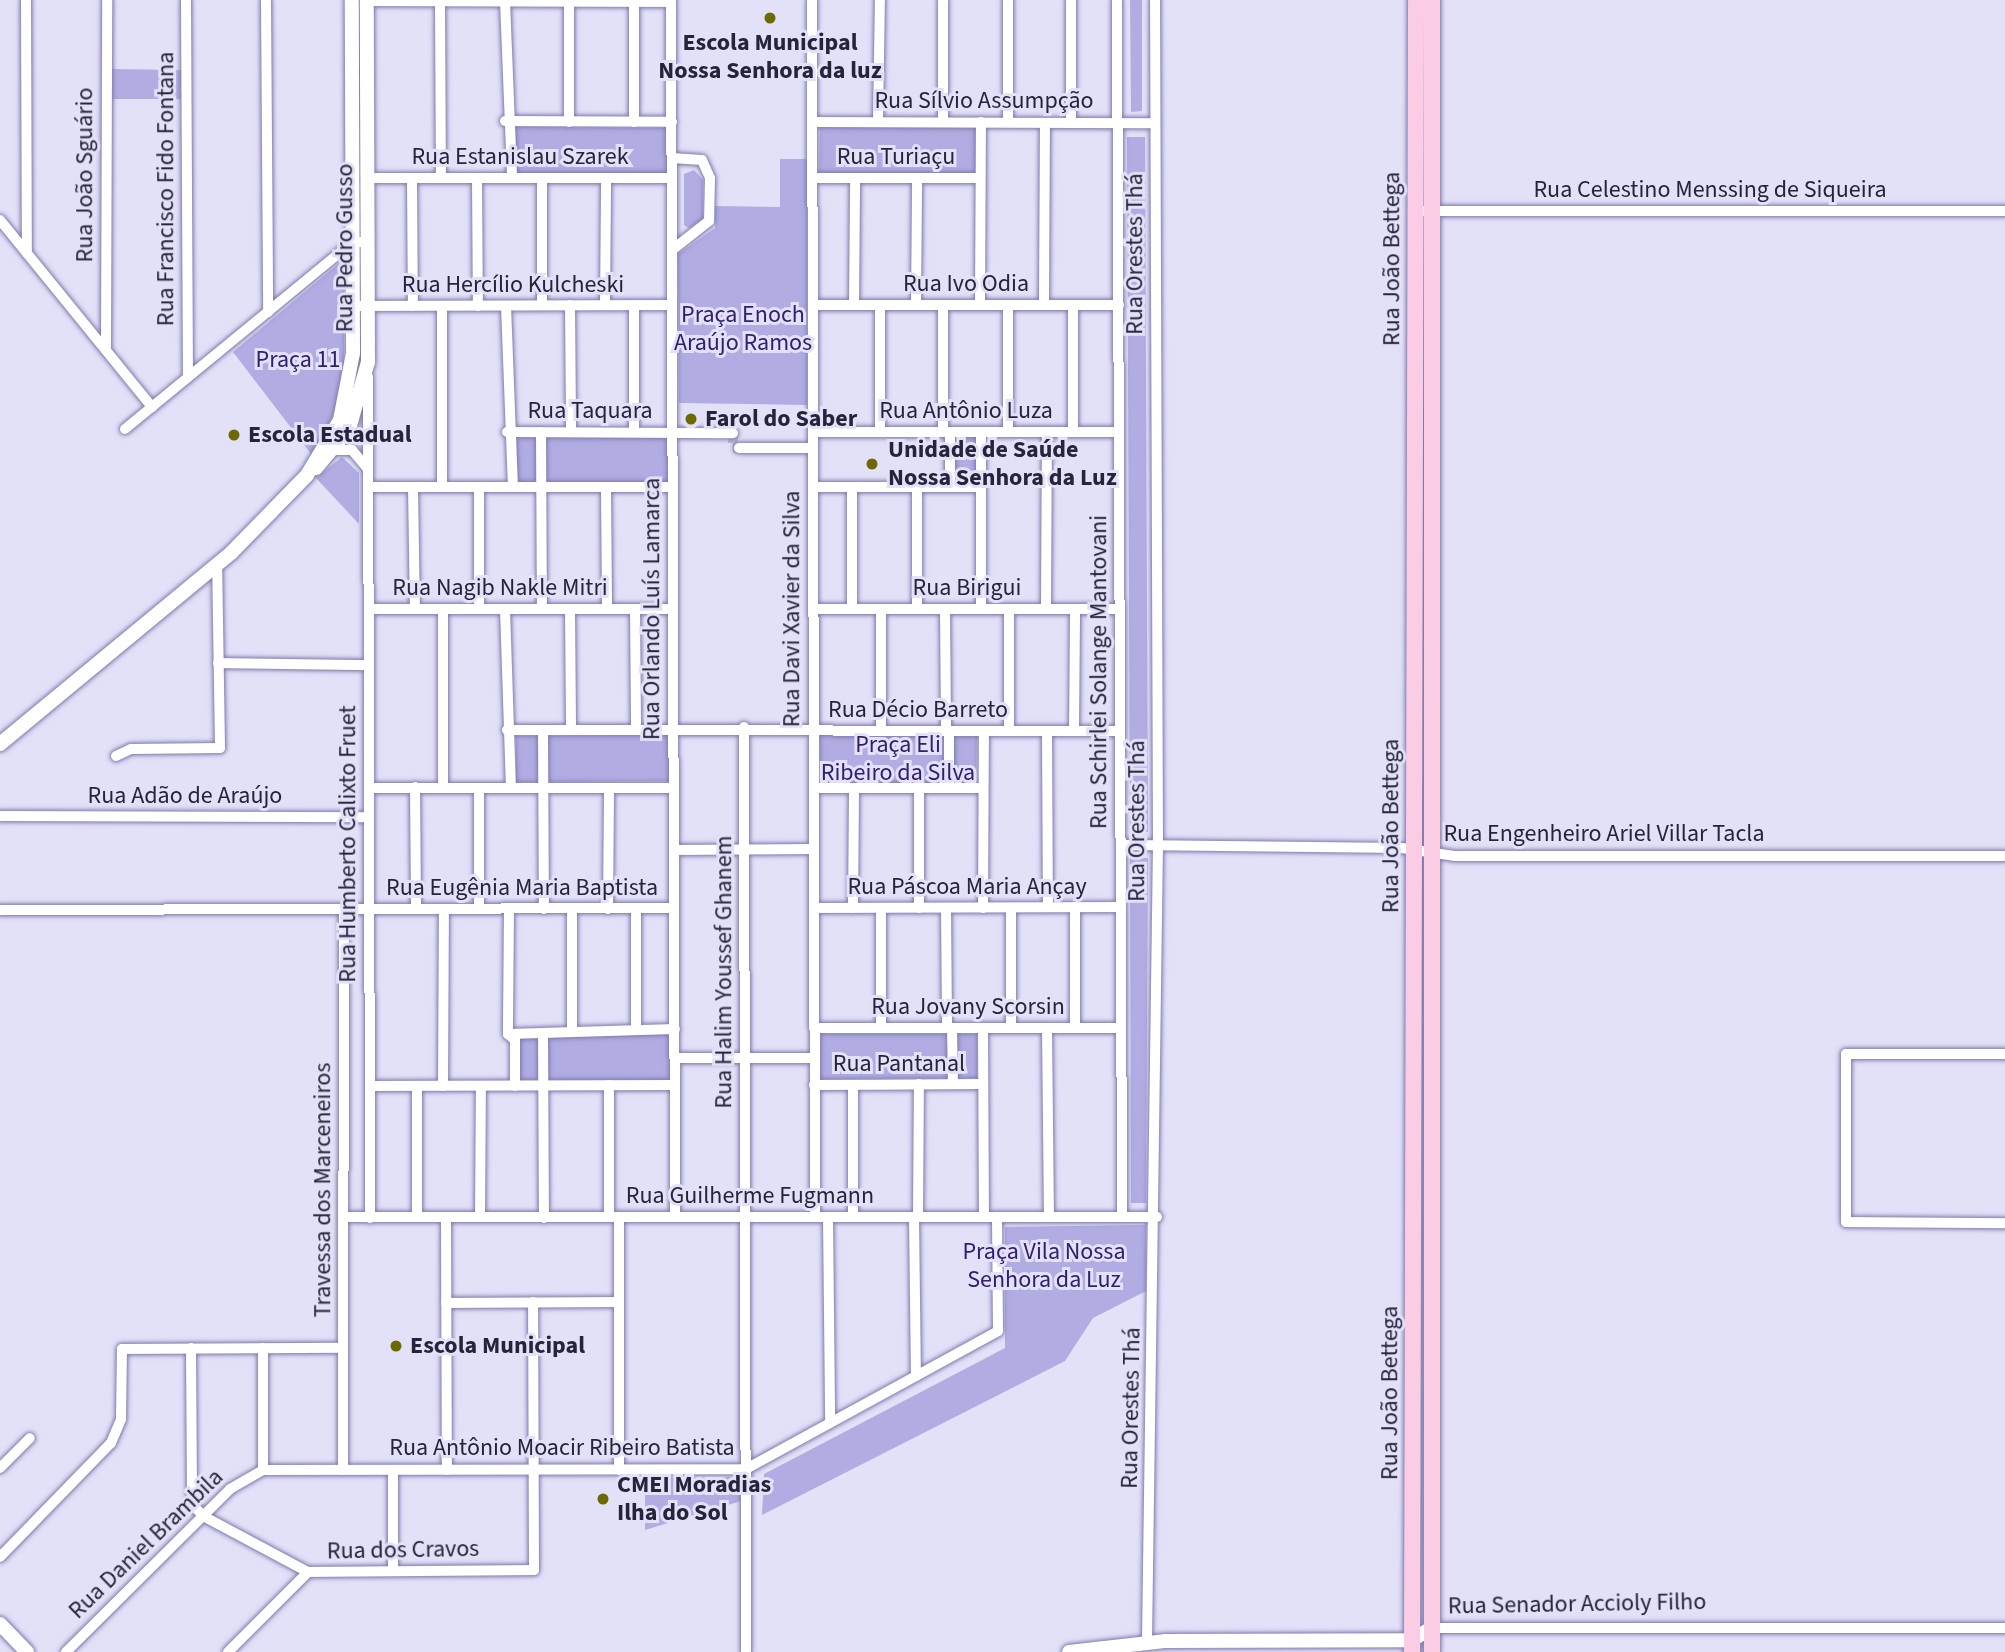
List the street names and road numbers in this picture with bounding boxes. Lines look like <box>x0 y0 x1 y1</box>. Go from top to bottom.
street label: Rua Francisco Fido Fontana <box>152 52 180 326</box>
street label: Rua Sílvio Assumpção <box>874 87 1094 115</box>
street label: Rua João Sguário <box>71 88 99 262</box>
street label: Rua Estanislau Szarek <box>411 143 629 171</box>
street label: Rua Turiaçu <box>837 143 955 171</box>
street label: Rua Pedro Gusso <box>331 164 359 332</box>
street label: Rua João Bettega <box>1378 172 1406 346</box>
street label: Rua Orestes Thá <box>1121 173 1149 335</box>
street label: Rua Celestino Menssing de Siqueira <box>1533 176 1887 204</box>
street label: Rua Ivo Odia <box>903 270 1029 298</box>
street label: Rua Hercílio Kulcheski <box>402 271 624 299</box>
street label: Rua Taquara <box>527 397 653 425</box>
street label: Rua Antônio Luza <box>879 397 1053 425</box>
street label: Rua Orlando Luís Lamarca <box>638 478 666 740</box>
street label: Rua Davi Xavier da Silva <box>778 491 806 727</box>
street label: Rua Schirlei Solange Mantovani <box>1085 515 1113 829</box>
street label: Rua Nagib Nakle Mitri <box>392 574 608 602</box>
street label: Rua Birigui <box>913 574 1021 602</box>
street label: Rua Décio Barreto <box>828 696 1008 724</box>
street label: Rua Humberto Calixto Fruet <box>334 705 362 983</box>
street label: Rua João Bettega <box>1377 739 1405 913</box>
street label: Rua Orestes Thá <box>1123 740 1151 902</box>
street label: Rua Adão de Araújo <box>88 782 282 810</box>
street label: Rua Engenheiro Ariel Villar Tacla <box>1443 820 1765 848</box>
street label: Rua Halim Youssef Ghanem <box>710 835 738 1109</box>
street label: Rua Páscoa Maria Ançay <box>847 873 1087 901</box>
street label: Rua Eugênia Maria Baptista <box>386 874 658 902</box>
street label: Rua Jovany Scorsin <box>871 993 1065 1021</box>
street label: Rua Pantanal <box>833 1050 965 1078</box>
street label: Travessa dos Marceneiros <box>309 1063 337 1317</box>
street label: Rua Guilherme Fugmann <box>626 1182 874 1210</box>
street label: Rua João Bettega <box>1376 1306 1404 1480</box>
street label: Rua Orestes Thá <box>1115 1327 1147 1489</box>
street label: Rua Antônio Moacir Ribeiro Batista <box>389 1434 735 1462</box>
street label: Rua Daniel Brambila <box>63 1463 229 1625</box>
street label: Rua dos Cravos <box>327 1534 479 1566</box>
street label: Rua Senador Accioly Filho <box>1448 1587 1706 1621</box>

